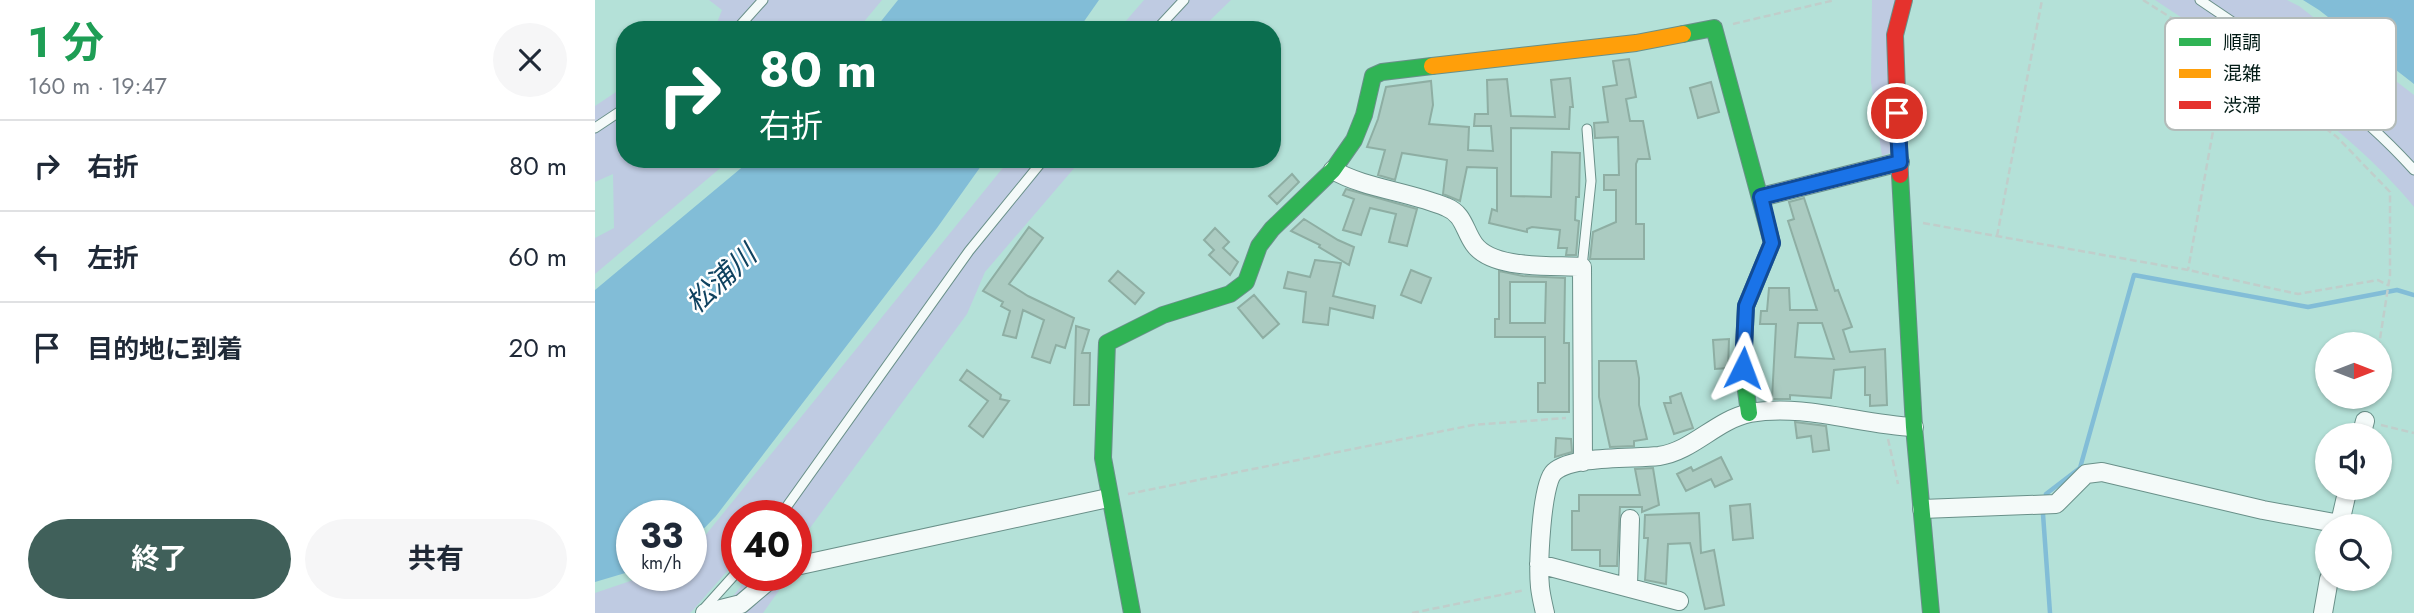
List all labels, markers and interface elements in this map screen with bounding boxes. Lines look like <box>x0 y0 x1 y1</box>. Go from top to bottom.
text: 1 分 <box>28 12 104 73</box>
legend <box>2165 18 2396 130</box>
button: close <box>493 23 567 97</box>
text: 順調 <box>2223 29 2261 56</box>
text: 80 m <box>759 35 877 105</box>
icon: right <box>644 49 735 140</box>
text: 混雑 <box>2223 60 2261 87</box>
text: 160 m · 19:47 <box>28 69 167 103</box>
pin <box>1867 83 1927 143</box>
text: 渋滞 <box>2223 92 2261 119</box>
icon: arrive <box>1878 94 1916 132</box>
text: 右折 <box>759 103 823 149</box>
icon: right <box>28 147 66 185</box>
text: 80 m <box>509 147 567 185</box>
text: 右折 <box>87 148 139 186</box>
water label: 松浦川 <box>676 233 768 323</box>
icon: left <box>28 238 66 276</box>
text: 60 m <box>508 238 567 276</box>
text: 左折 <box>87 239 139 277</box>
icon: arrive <box>28 329 66 367</box>
text: 20 m <box>509 329 567 367</box>
text: 目的地に到着 <box>87 330 243 368</box>
position arrow <box>1706 331 1780 405</box>
north arrow <box>2315 332 2392 410</box>
map controls <box>2315 332 2392 591</box>
button: sound <box>2315 423 2392 500</box>
speed limit sign: 40 <box>721 500 812 591</box>
text: 33 <box>640 511 683 561</box>
button: search <box>2315 514 2392 591</box>
button: 終了 <box>28 519 291 599</box>
button: 共有 <box>305 519 567 599</box>
text: km/h <box>641 550 682 576</box>

